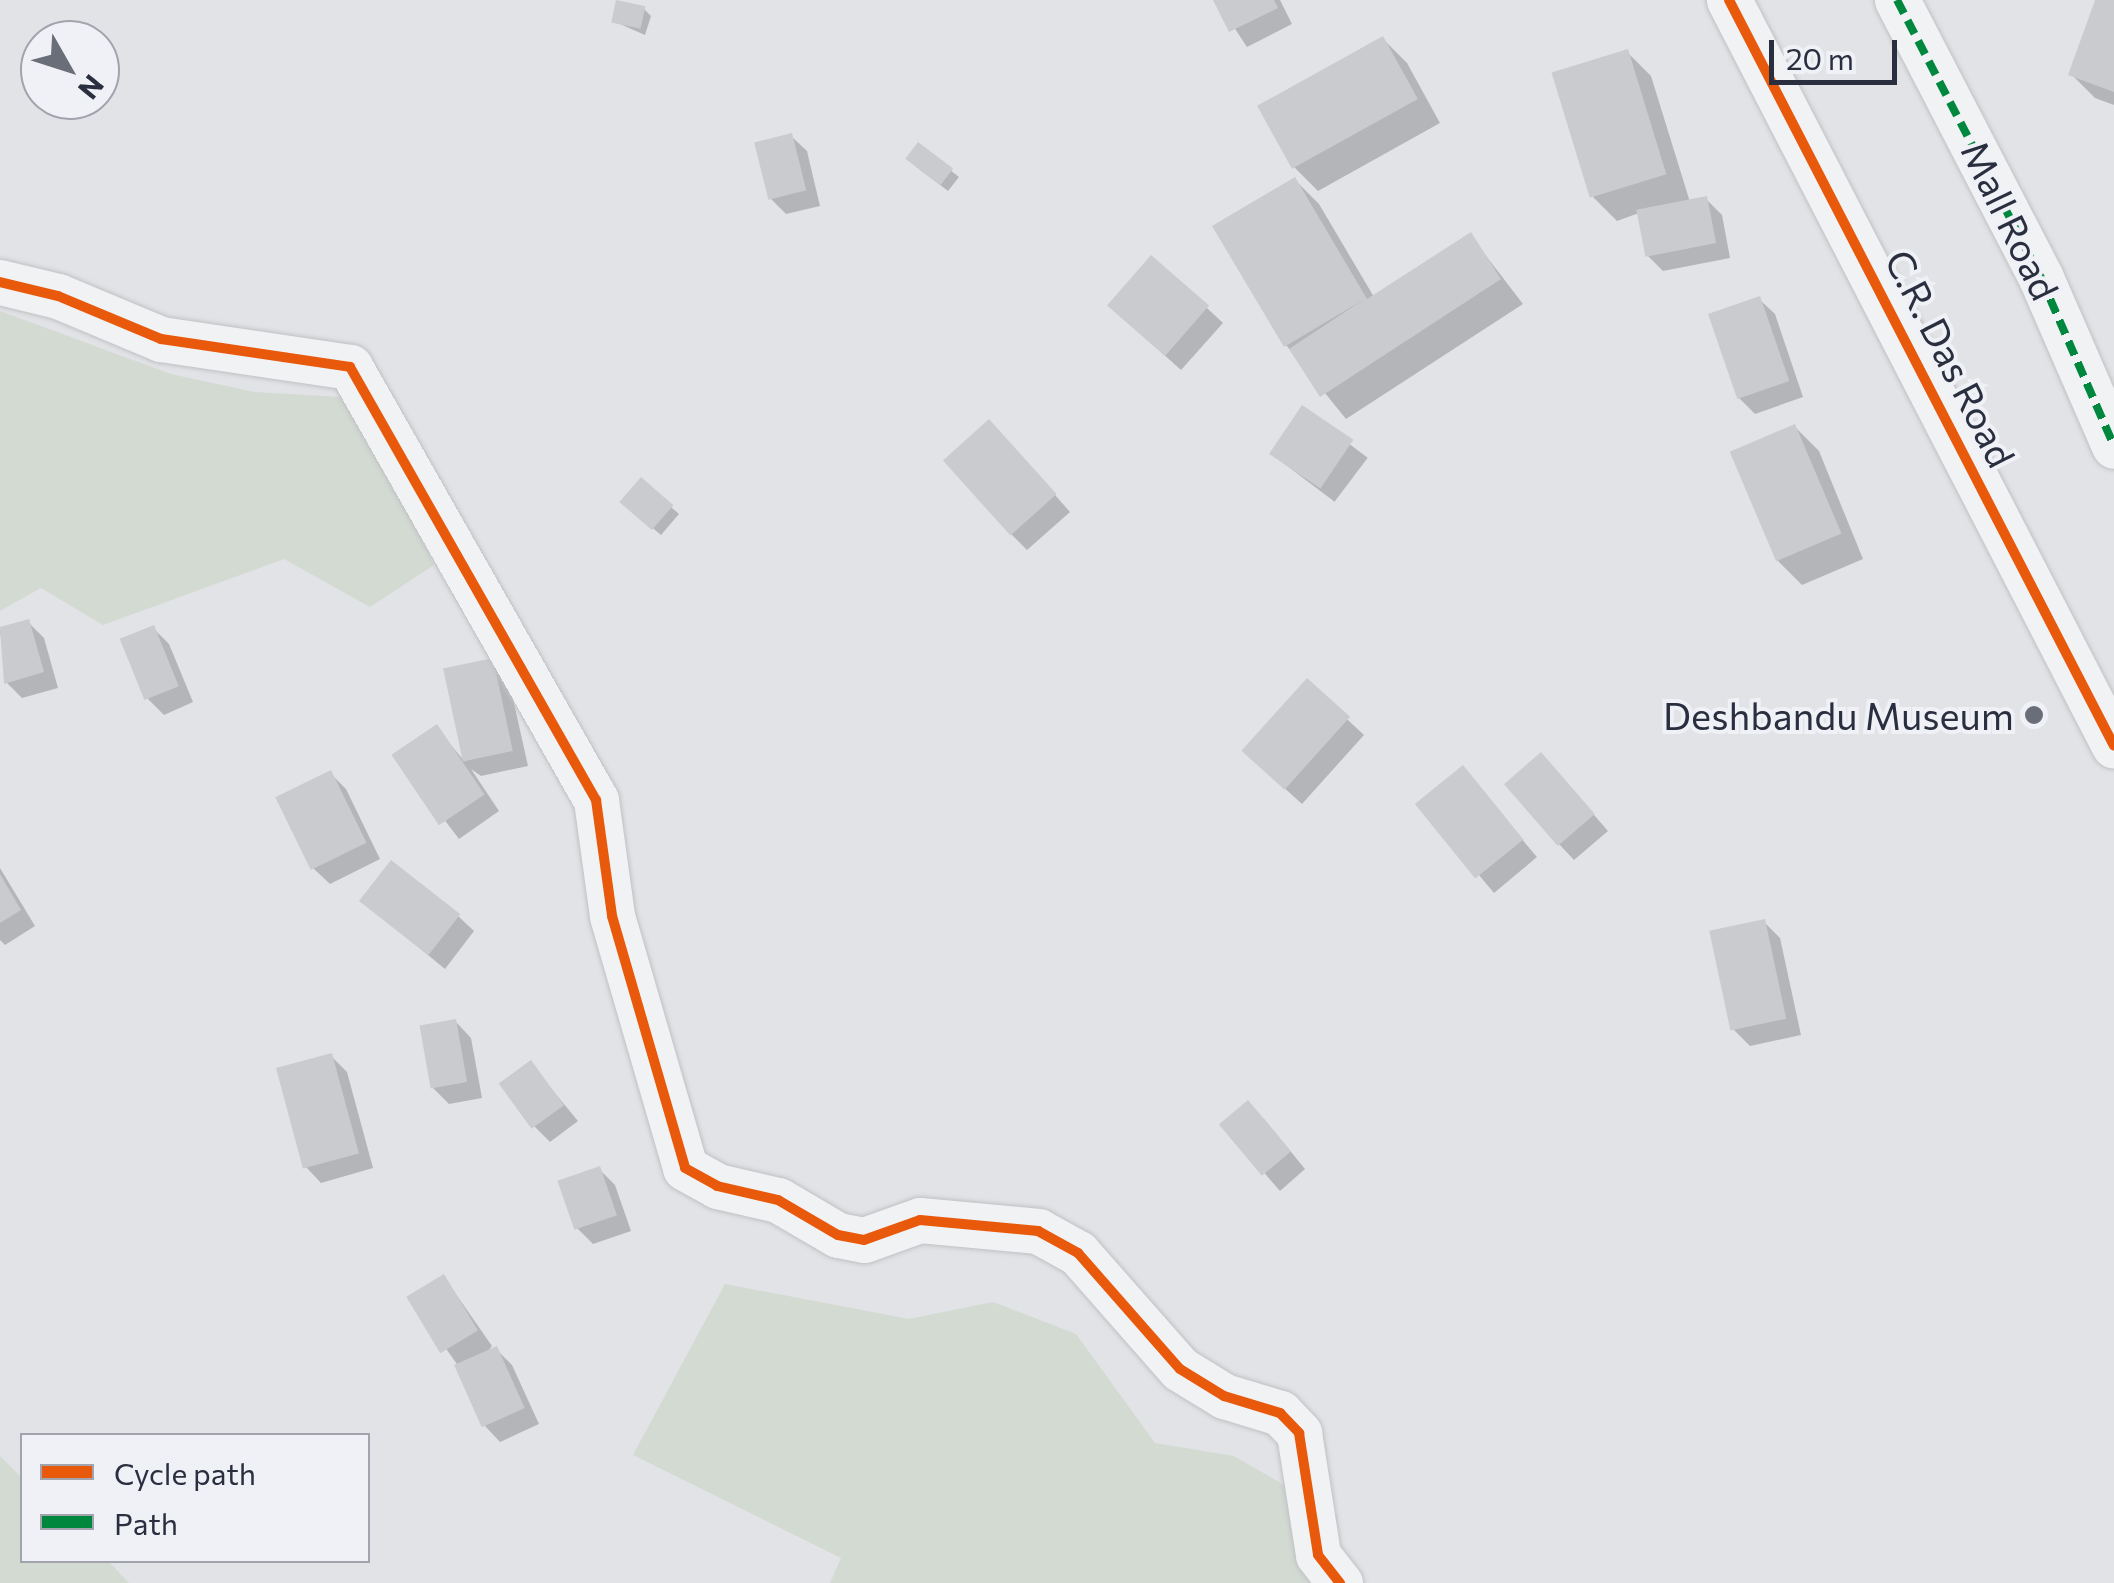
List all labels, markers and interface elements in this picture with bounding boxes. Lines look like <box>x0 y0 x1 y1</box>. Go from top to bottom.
north arrow <box>20 20 120 120</box>
scale bar <box>1774 20 1902 82</box>
text: 20 m <box>1786 39 1854 76</box>
text: N <box>72 69 112 106</box>
street label: Mall Road <box>1953 133 2069 307</box>
street label: C.R. Das Road <box>1877 242 2025 474</box>
place label: Deshbandu Museum <box>1663 692 2014 738</box>
marker: Deshbandu Museum <box>2023 704 2045 726</box>
legend <box>20 1433 370 1563</box>
text: Cycle path <box>114 1454 256 1491</box>
text: Path <box>114 1504 178 1541</box>

